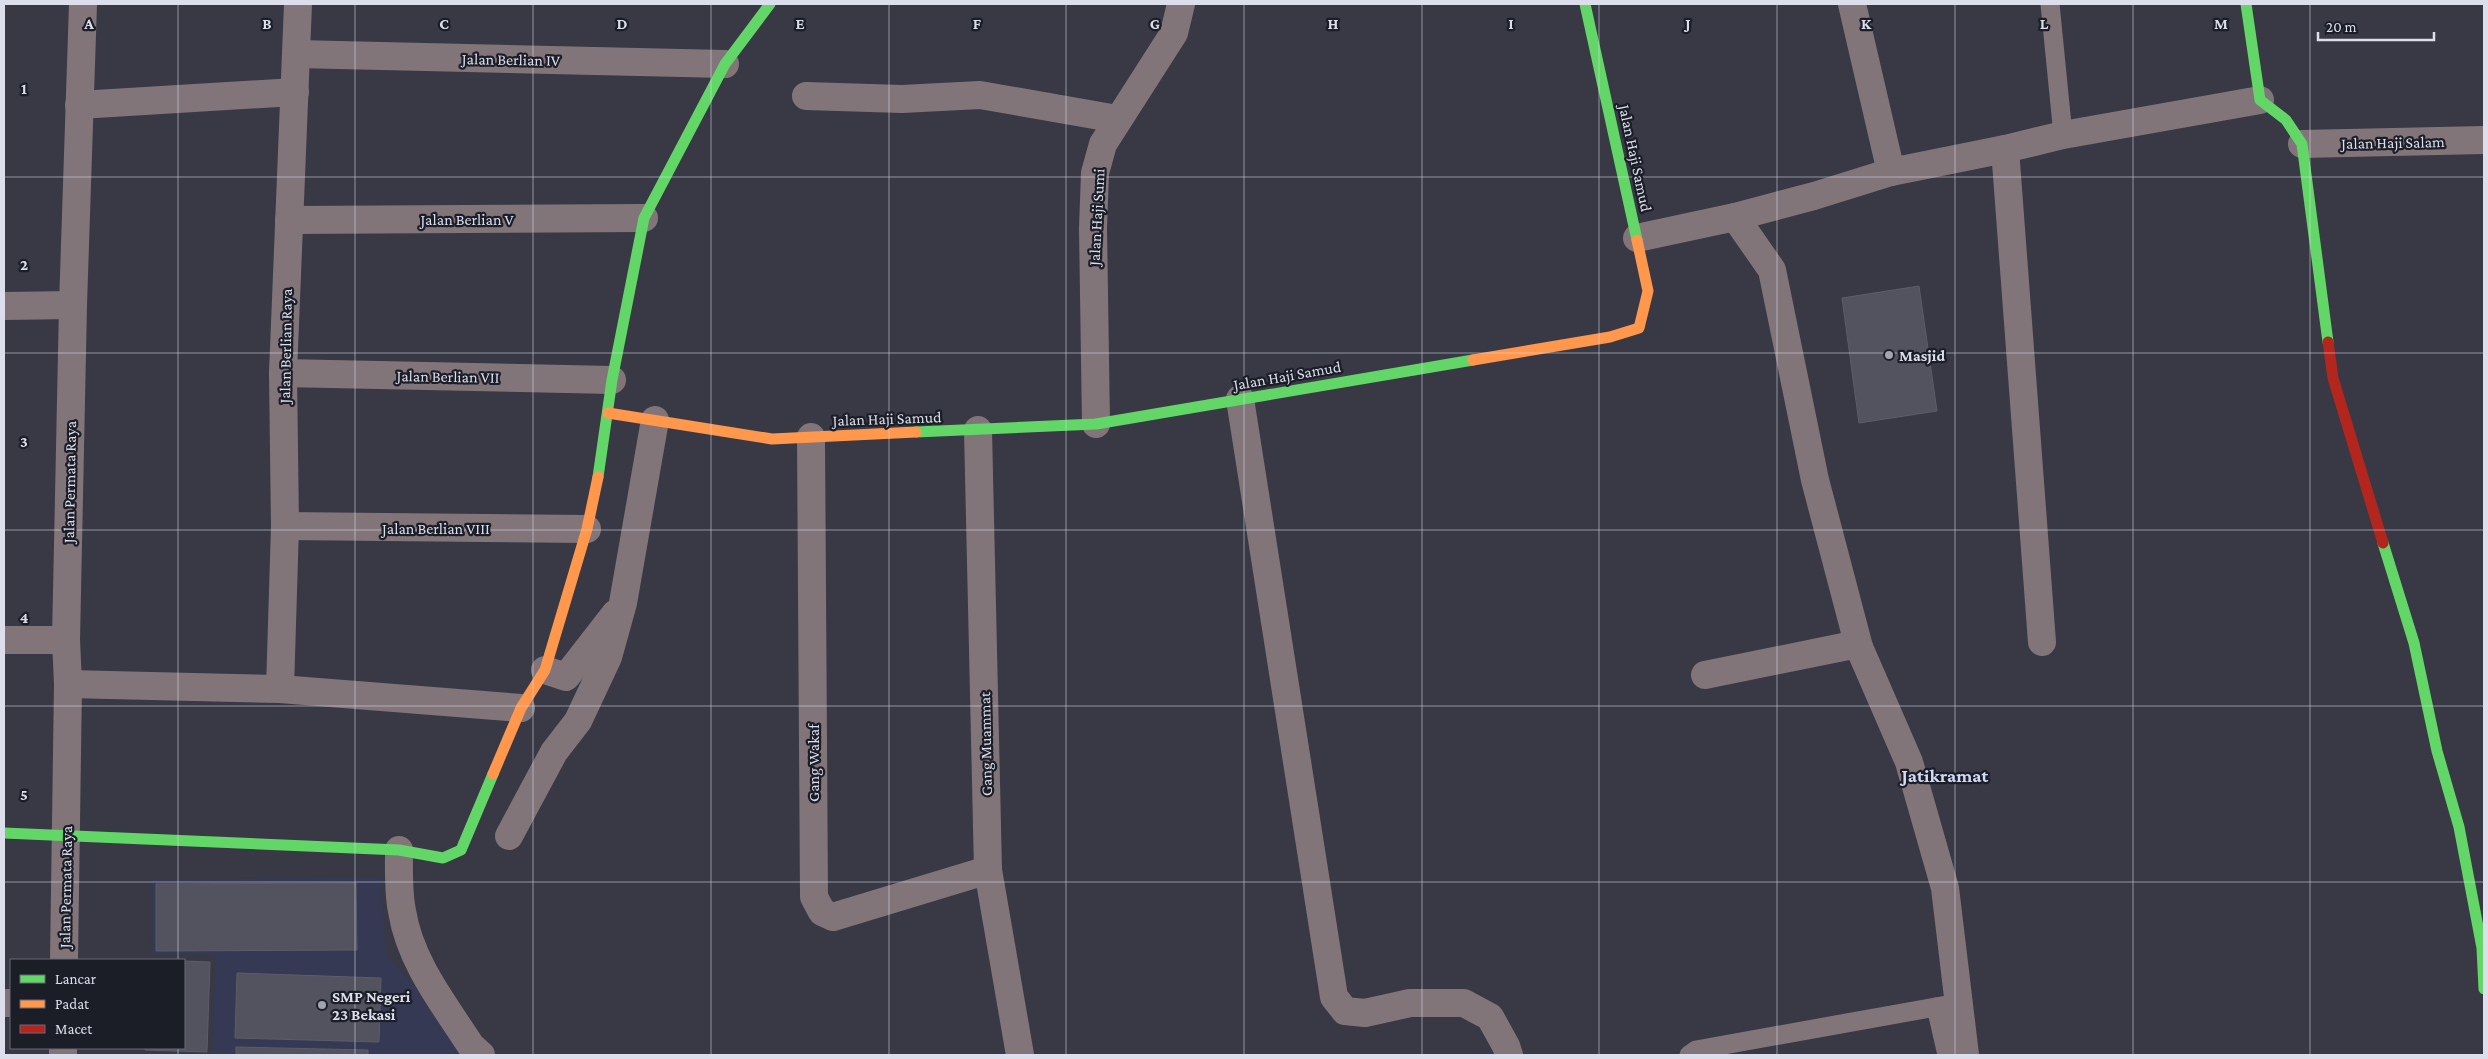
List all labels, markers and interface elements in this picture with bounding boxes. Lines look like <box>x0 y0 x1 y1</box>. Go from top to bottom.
scale bar <box>2318 10 2434 42</box>
text: A <box>83 15 94 32</box>
text: B <box>262 15 272 32</box>
text: C <box>439 15 449 32</box>
text: D <box>616 15 628 32</box>
text: E <box>795 15 805 32</box>
text: F <box>973 15 982 32</box>
text: G <box>1150 15 1160 32</box>
text: H <box>1328 15 1339 32</box>
text: I <box>1508 15 1514 32</box>
text: J <box>1683 15 1691 32</box>
text: K <box>1861 15 1872 32</box>
text: L <box>2040 15 2049 32</box>
text: M <box>2214 15 2228 32</box>
text: 20 m <box>2326 19 2357 35</box>
street label: Jalan Berlian IV <box>460 50 561 70</box>
text: 1 <box>21 80 27 97</box>
street label: Jalan Haji Samud <box>1614 101 1655 214</box>
street label: Jalan Haji Salam <box>2339 133 2445 153</box>
street label: Jalan Haji Sumi <box>1085 168 1109 268</box>
street label: Jalan Berlian V <box>418 211 514 229</box>
text: 2 <box>20 256 28 273</box>
street label: Jalan Berlian Raya <box>276 288 296 406</box>
place label: Masjid <box>1899 347 1945 365</box>
marker: Masjid <box>1883 349 1895 361</box>
street label: Jalan Haji Samud <box>1230 358 1343 395</box>
street label: Jalan Berlian VII <box>394 367 500 387</box>
street label: Jalan Haji Samud <box>830 408 942 430</box>
street label: Jalan Permata Raya <box>60 420 80 545</box>
text: 3 <box>20 433 28 450</box>
street label: Jalan Berlian VIII <box>380 520 490 538</box>
text: 4 <box>20 609 29 626</box>
street label: Gang Muammat <box>976 691 996 796</box>
street label: Gang Wakaf <box>805 723 823 802</box>
district label: Jatikramat <box>1900 765 1989 786</box>
text: 5 <box>20 786 28 803</box>
street label: Jalan Permata Raya <box>56 825 76 950</box>
legend <box>10 959 185 1049</box>
text: Lancar <box>55 971 97 987</box>
place label: SMP Negeri 23 Bekasi <box>332 988 411 1023</box>
text: Padat <box>55 996 90 1012</box>
marker: SMP Negeri 23 Bekasi <box>316 999 328 1011</box>
text: Macet <box>55 1021 93 1037</box>

